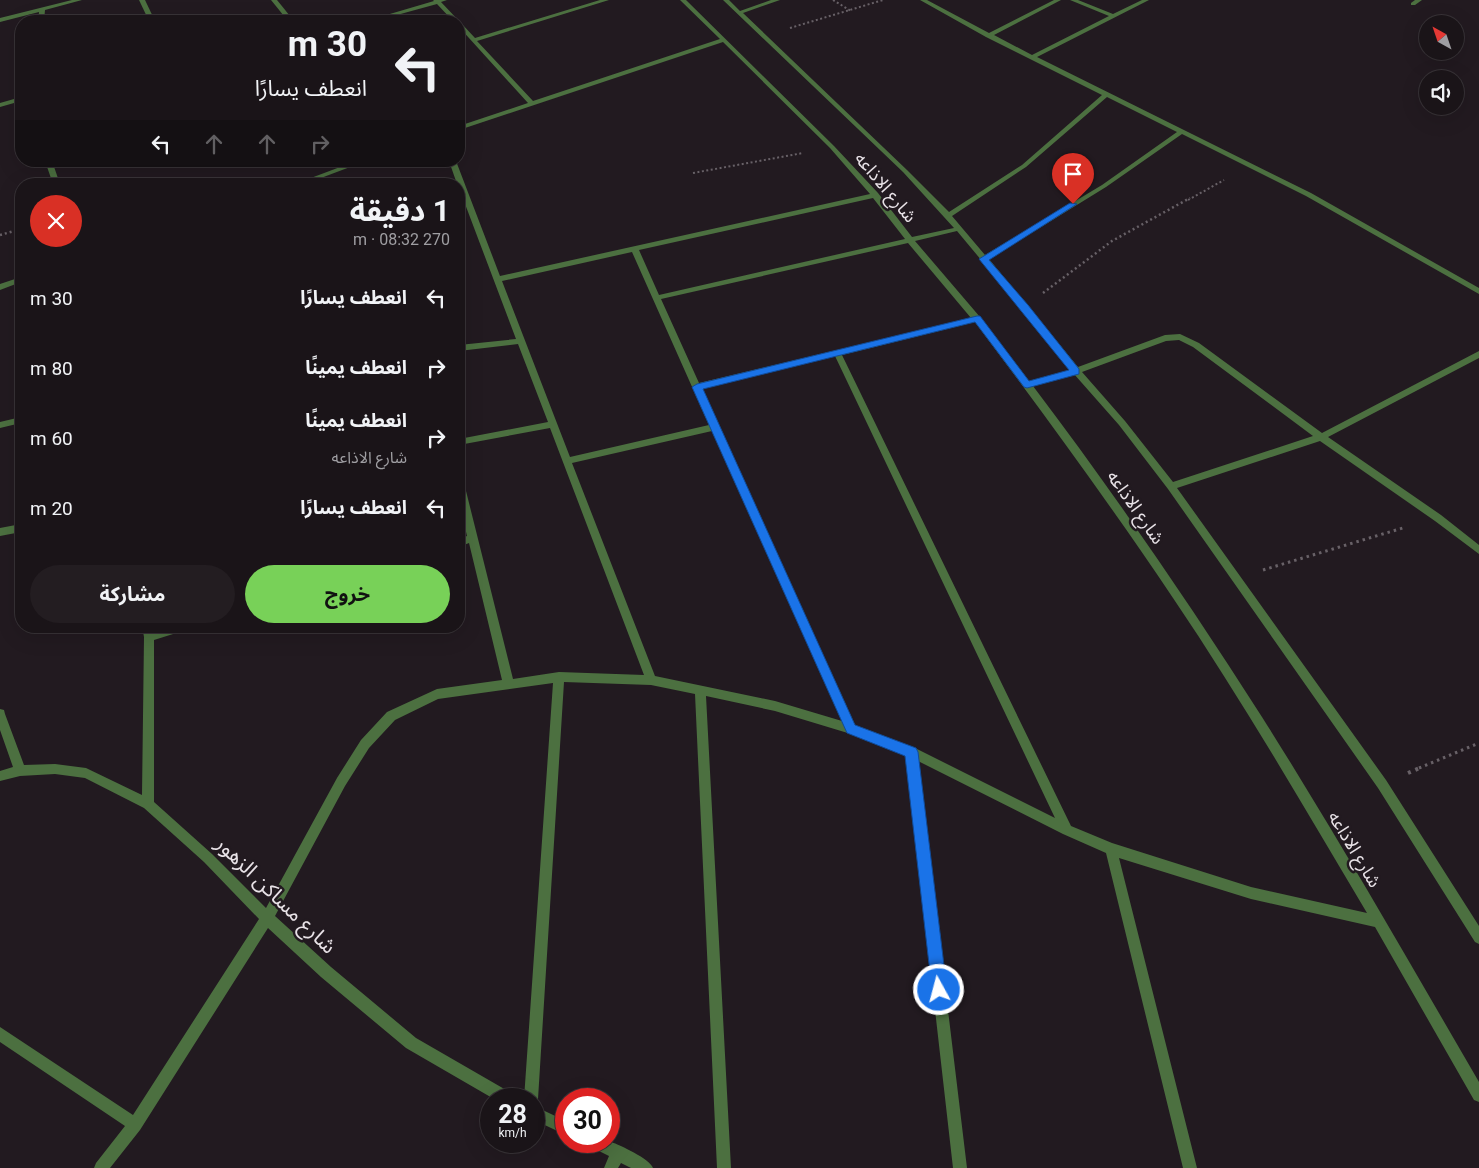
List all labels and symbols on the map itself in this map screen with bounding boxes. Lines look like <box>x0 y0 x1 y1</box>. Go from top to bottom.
north arrow <box>1419 15 1464 60</box>
street label: شارع الاذاعه <box>848 148 921 229</box>
pin <box>1052 153 1094 204</box>
street label: شارع الاذاعه <box>1100 466 1169 550</box>
street label: شارع الاذاعه <box>1321 807 1386 893</box>
street label: شارع مساكن الزهور <box>208 831 341 961</box>
position arrow <box>912 963 964 1015</box>
speed limit sign: 30 <box>555 1088 620 1153</box>

